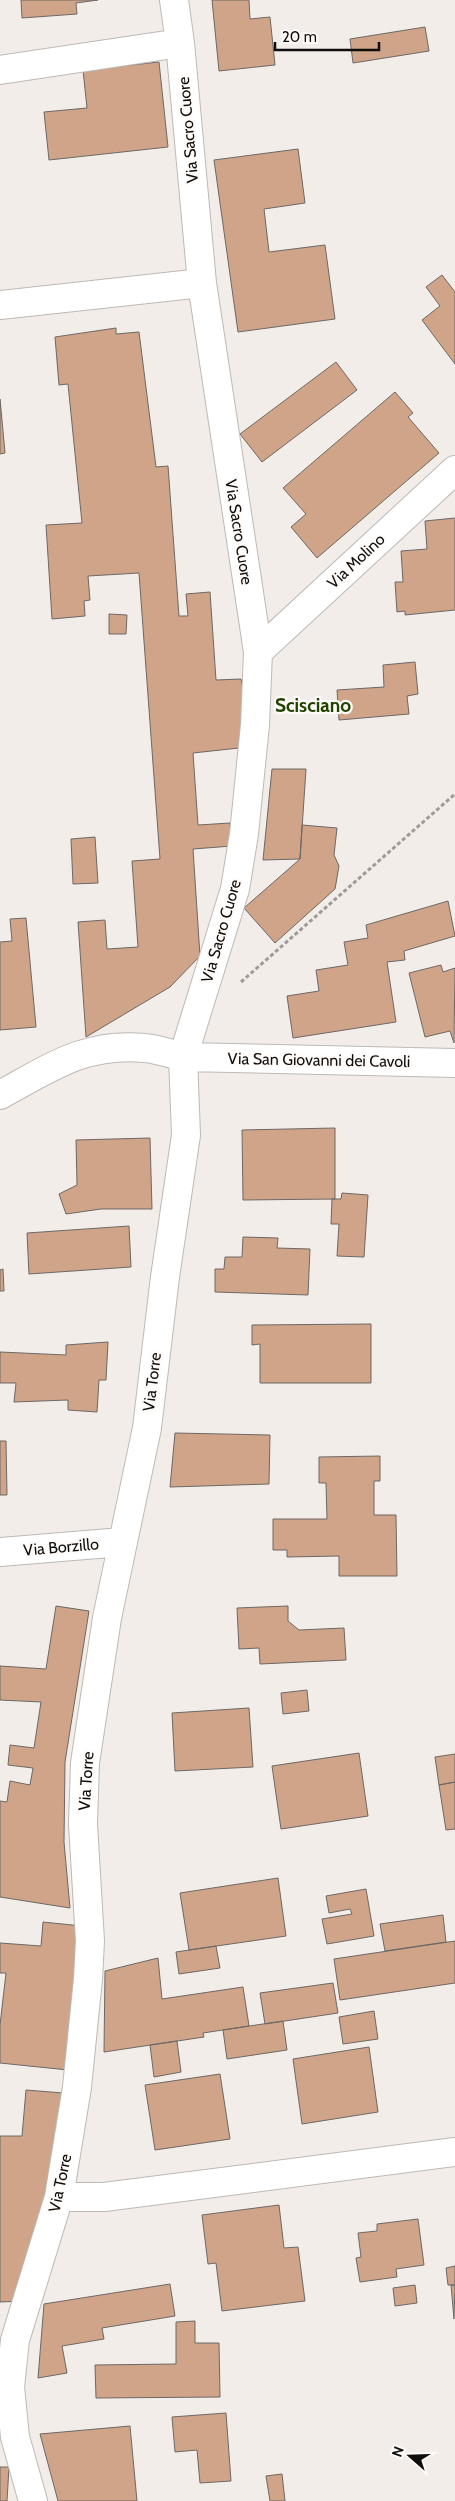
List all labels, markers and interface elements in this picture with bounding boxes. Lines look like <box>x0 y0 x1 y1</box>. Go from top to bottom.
scale bar <box>275 20 379 52</box>
text: 20 m <box>282 28 317 46</box>
street label: Via Sacro Cuore <box>174 76 202 184</box>
street label: Via Sacro Cuore <box>221 478 257 586</box>
street label: Via Molino <box>323 529 389 592</box>
district label: Scisciano <box>275 694 351 717</box>
street label: Via Sacro Cuore <box>197 877 245 985</box>
street label: Via San Giovanni dei Cavoli <box>227 1049 411 1071</box>
street label: Via Torre <box>139 1351 165 1413</box>
street label: Via Borzillo <box>22 1534 100 1560</box>
street label: Via Torre <box>74 1751 98 1811</box>
street label: Via Torre <box>45 2152 75 2214</box>
north arrow <box>385 2431 435 2481</box>
text: N <box>388 2444 408 2459</box>

